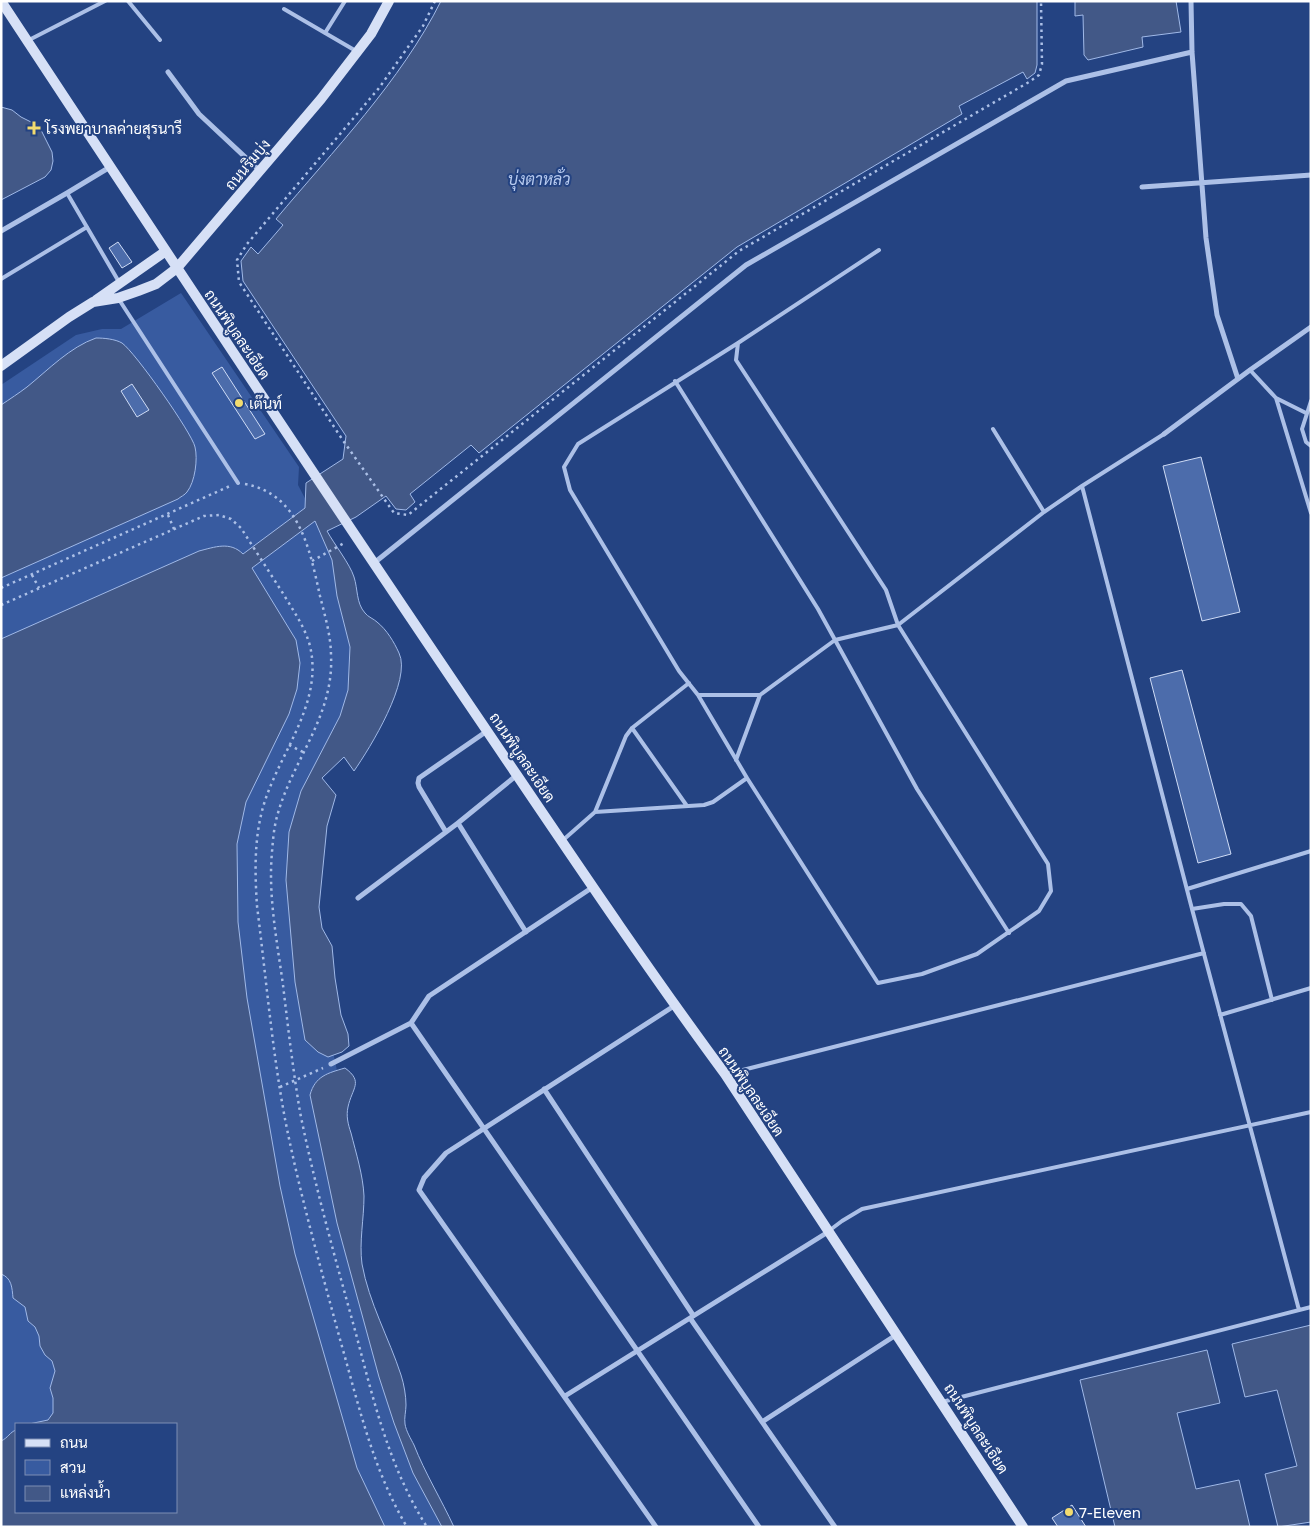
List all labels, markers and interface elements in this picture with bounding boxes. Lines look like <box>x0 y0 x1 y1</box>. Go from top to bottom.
place label: โรงพยาบาลค่ายสุรนารี <box>44 119 182 140</box>
marker: โรงพยาบาลค่ายสุรนารี <box>27 121 41 135</box>
street label: ถนนริมบุ่ง <box>221 135 276 195</box>
water label: บุ่งตาหลั่ว <box>508 166 570 191</box>
street label: ถนนพิบูลละเอียด <box>200 286 275 384</box>
place label: เต๊นท์ <box>249 394 282 412</box>
marker: เต๊นท์ <box>233 397 245 409</box>
street label: ถนนพิบูลละเอียด <box>485 709 560 807</box>
street label: ถนนพิบูลละเอียด <box>714 1043 789 1141</box>
street label: ถนนพิบูลละเอียด <box>939 1379 1013 1478</box>
legend <box>15 1423 178 1513</box>
text: ถนน <box>60 1433 88 1451</box>
text: สวน <box>60 1458 86 1476</box>
text: แหล่งน้ำ <box>60 1480 111 1501</box>
place label: 7-Eleven <box>1079 1503 1141 1521</box>
marker: 7-Eleven <box>1063 1506 1075 1518</box>

